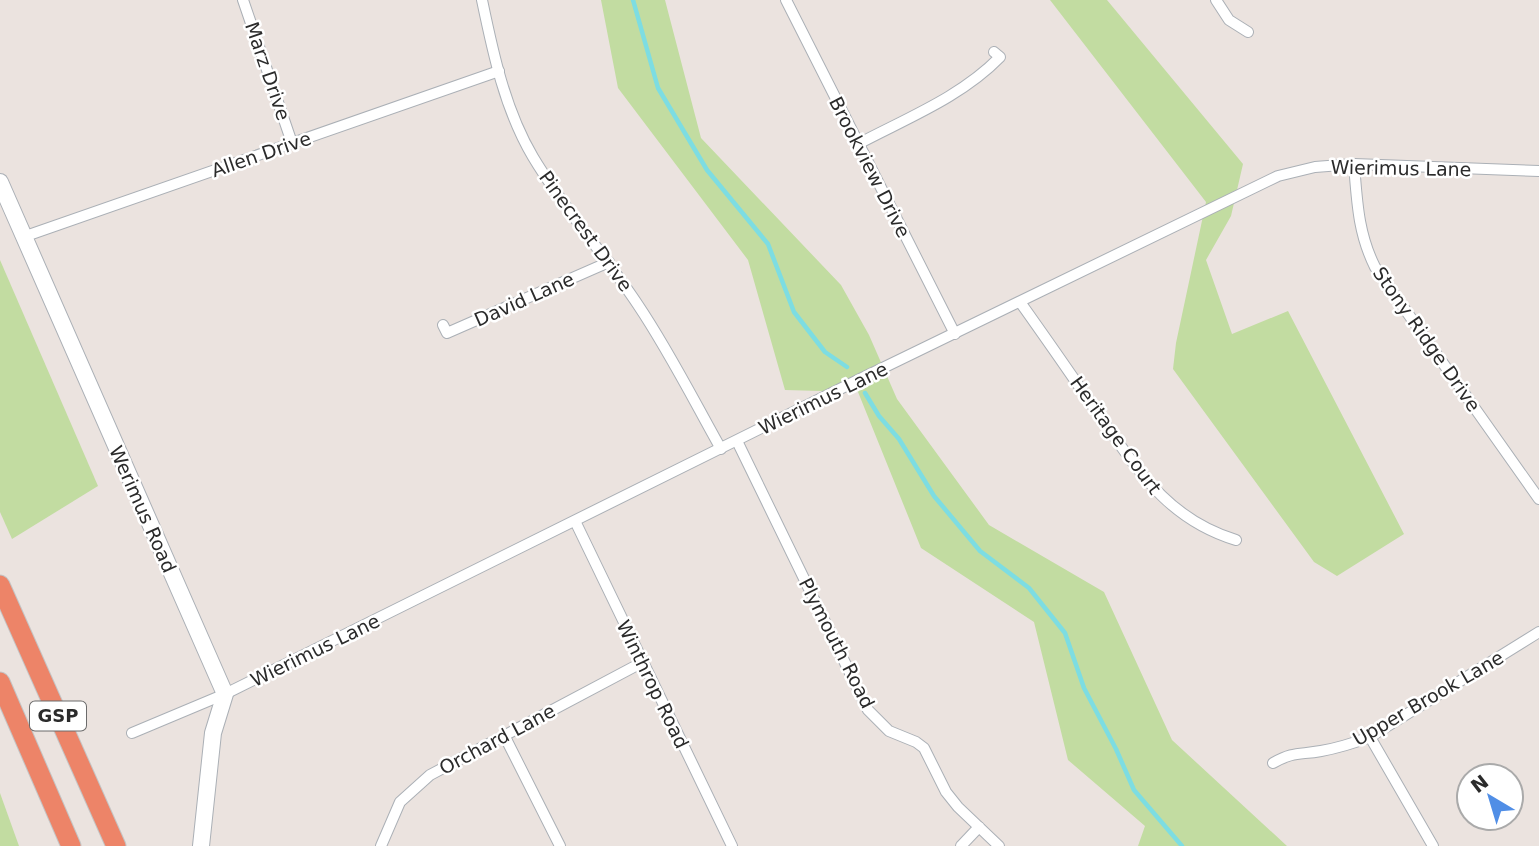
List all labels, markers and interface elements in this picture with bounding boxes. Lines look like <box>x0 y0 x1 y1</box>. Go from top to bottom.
street label: Marz Drive <box>241 19 295 123</box>
street label: Brookview Drive <box>825 93 915 241</box>
street label: Allen Drive <box>208 127 314 181</box>
street label: Wierimus Lane <box>1330 156 1472 180</box>
street label: Pinecrest Drive <box>535 166 637 296</box>
street label: Stony Ridge Drive <box>1369 262 1485 416</box>
street label: David Lane <box>471 267 577 331</box>
street label: Wierimus Lane <box>755 357 891 439</box>
street label: Heritage Court <box>1066 372 1166 498</box>
street label: Werimus Road <box>105 442 181 576</box>
street label: Plymouth Road <box>795 574 879 712</box>
street label: Wierimus Lane <box>247 609 383 691</box>
street label: Winthrop Road <box>612 616 694 752</box>
street label: Upper Brook Lane <box>1349 646 1507 750</box>
street label: Orchard Lane <box>435 699 559 779</box>
road number: GSP <box>30 702 86 730</box>
north arrow <box>1455 762 1525 832</box>
text: N <box>1466 770 1493 797</box>

